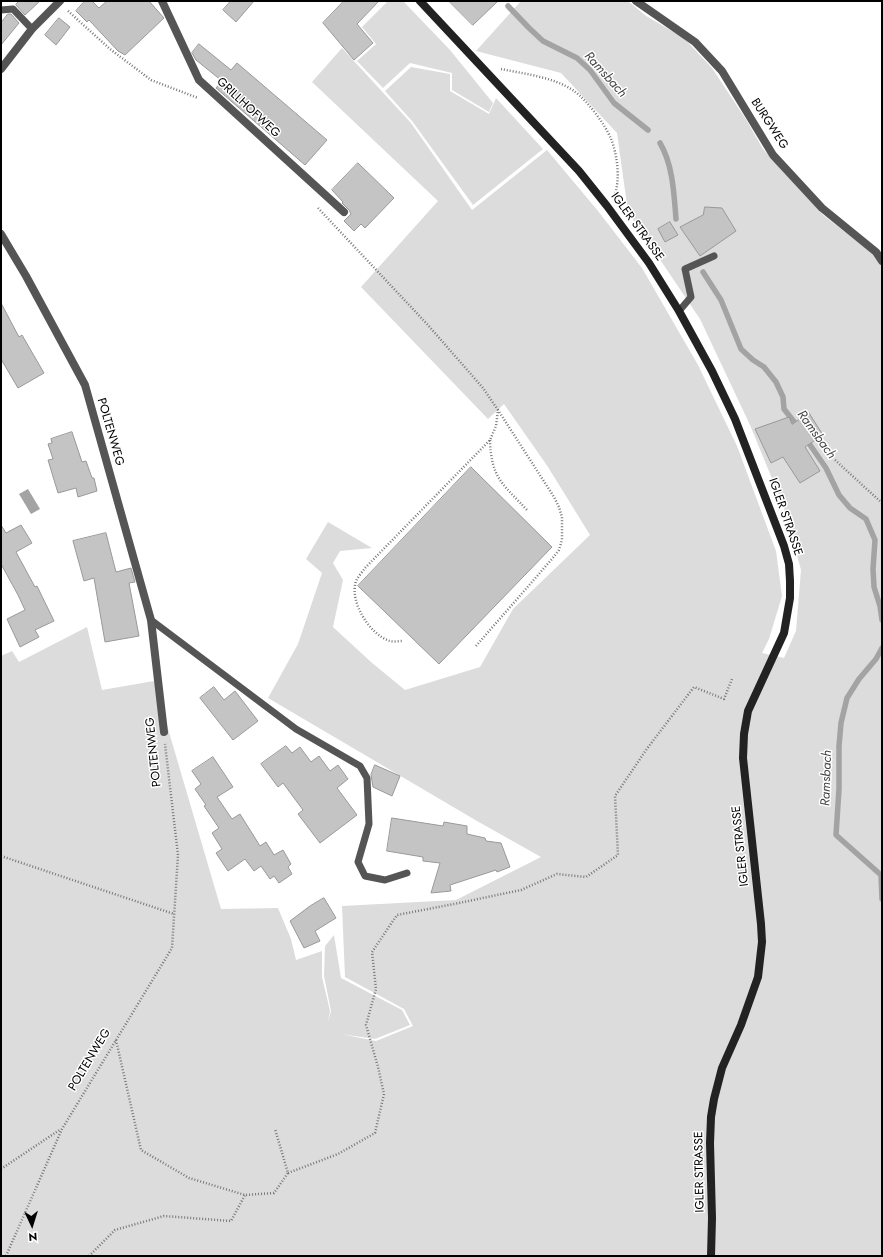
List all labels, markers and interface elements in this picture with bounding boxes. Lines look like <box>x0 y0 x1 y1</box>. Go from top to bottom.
water label: Ramsbach <box>580 49 630 101</box>
street label: GRILLHOFWEG <box>213 75 283 141</box>
street label: BURGWEG <box>747 96 791 152</box>
street label: IGLER STRASSE <box>607 190 667 264</box>
street label: POLTENWEG <box>93 396 127 468</box>
water label: Ramsbach <box>793 408 839 462</box>
street label: IGLER STRASSE <box>765 476 805 558</box>
street label: POLTENWEG <box>143 717 165 787</box>
water label: Ramsbach <box>818 750 836 806</box>
street label: IGLER STRASSE <box>730 805 752 887</box>
street label: POLTENWEG <box>66 1026 114 1094</box>
street label: IGLER STRASSE <box>692 1131 708 1213</box>
north arrow <box>12 1205 52 1245</box>
text: N <box>28 1229 38 1245</box>

